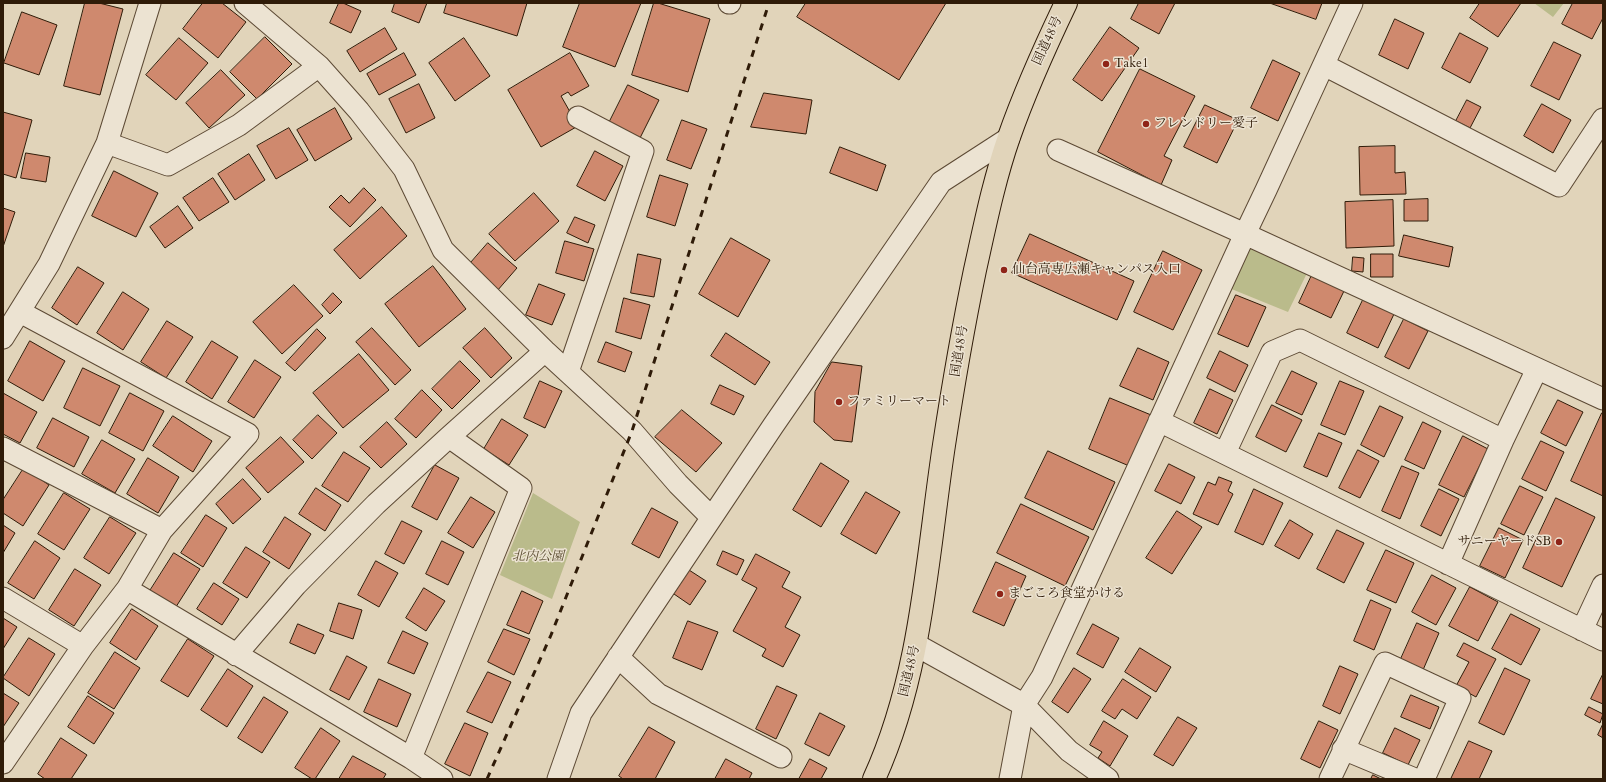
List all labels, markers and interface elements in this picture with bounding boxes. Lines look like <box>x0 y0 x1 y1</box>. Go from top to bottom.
street label: 国道48号 <box>1030 14 1066 68</box>
place label: Take1 <box>1114 56 1149 72</box>
marker: Take1 <box>1101 59 1111 69</box>
place label: フレンドリー愛子 <box>1154 116 1258 132</box>
marker: フレンドリー愛子 <box>1141 119 1151 129</box>
place label: 仙台高専広瀬キャンパス入口 <box>1012 262 1181 278</box>
marker: 仙台高専広瀬キャンパス入口 <box>999 265 1009 275</box>
street label: 国道48号 <box>948 324 972 378</box>
place label: ファミリーマート <box>847 394 951 410</box>
marker: ファミリーマート <box>834 397 844 407</box>
place label: サニーヤードSB <box>1458 534 1551 550</box>
marker: サニーヤードSB <box>1554 537 1564 547</box>
park label: 北内公園 <box>512 549 564 565</box>
place label: まごころ食堂かける <box>1008 586 1125 602</box>
marker: まごころ食堂かける <box>995 589 1005 599</box>
street label: 国道48号 <box>897 644 923 698</box>

